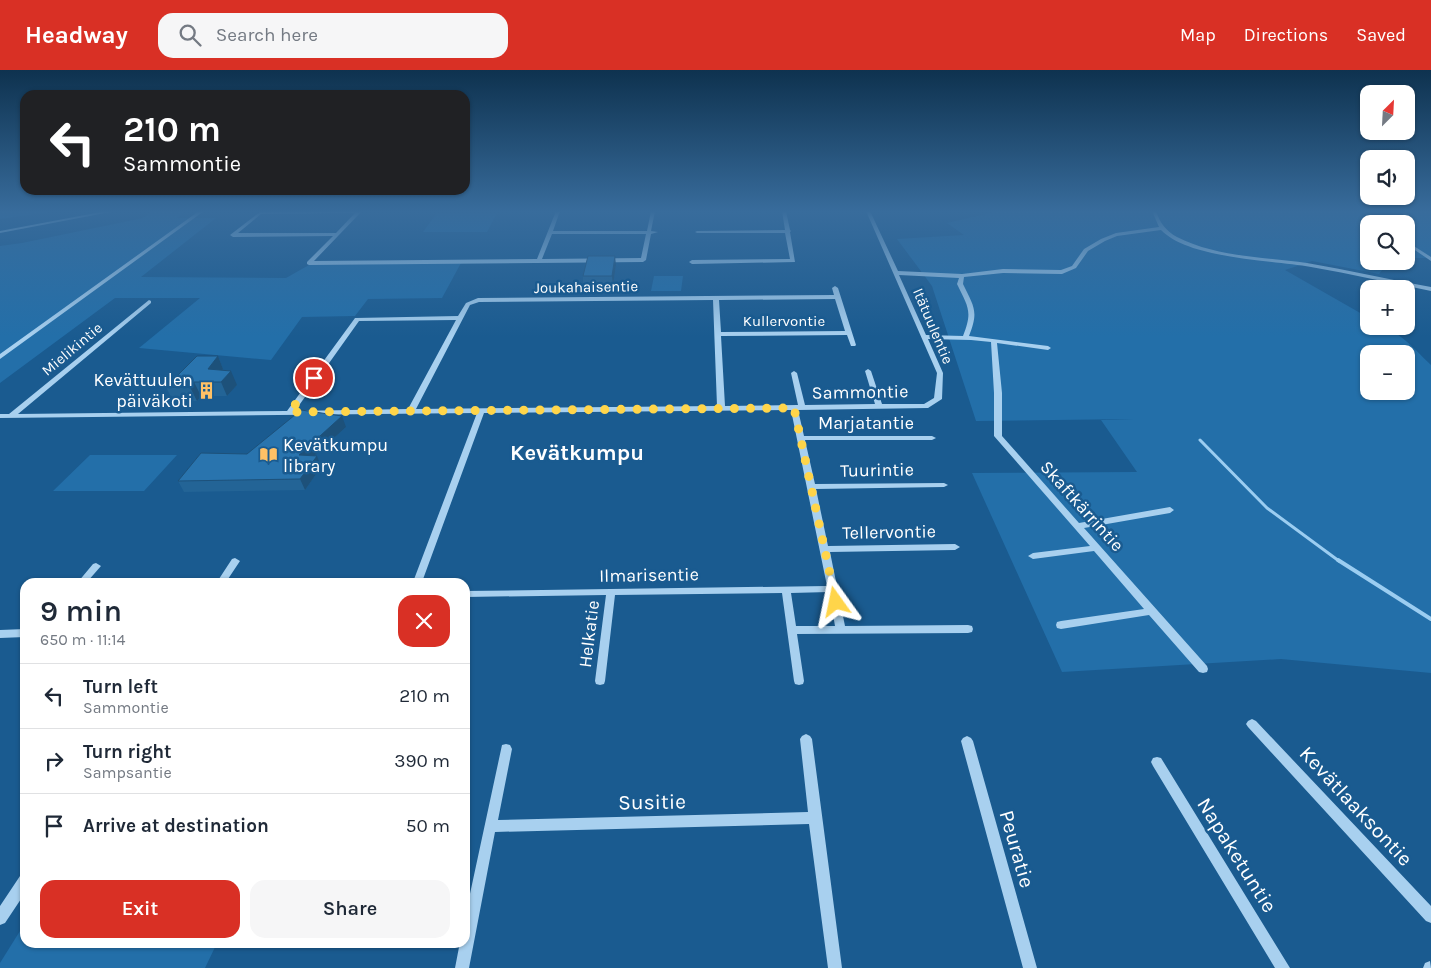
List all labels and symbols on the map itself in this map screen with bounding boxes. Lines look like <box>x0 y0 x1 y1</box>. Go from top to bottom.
north arrow <box>1360 85 1415 140</box>
street label: Joukahaisentie <box>534 277 638 297</box>
street label: Itätuulentie <box>909 285 957 367</box>
street label: Kullervontie <box>743 312 825 330</box>
street label: Mielikintie <box>38 319 106 379</box>
pin <box>293 357 335 399</box>
place label: Kevättuulen päiväkoti <box>93 369 193 412</box>
building icon: Kevättuulen päiväkoti <box>197 380 217 400</box>
street label: Sammontie <box>812 380 908 404</box>
street label: Marjatantie <box>818 412 914 434</box>
place label: Kevätkumpu library <box>283 434 388 477</box>
district label: Kevätkumpu <box>510 440 644 466</box>
library icon: Kevätkumpu library <box>259 445 279 465</box>
street label: Skaftkärrintie <box>1036 456 1128 556</box>
street label: Tuurintie <box>840 458 914 482</box>
street label: Tellervontie <box>842 520 936 544</box>
street label: Ilmarisentie <box>599 563 699 587</box>
position arrow <box>809 575 861 627</box>
street label: Helkatie <box>574 599 604 669</box>
street label: Kevätlaaksontie <box>1295 741 1417 871</box>
street label: Susitie <box>618 789 686 815</box>
street label: Napaketuntie <box>1192 793 1282 917</box>
street label: Peuratie <box>995 808 1039 890</box>

